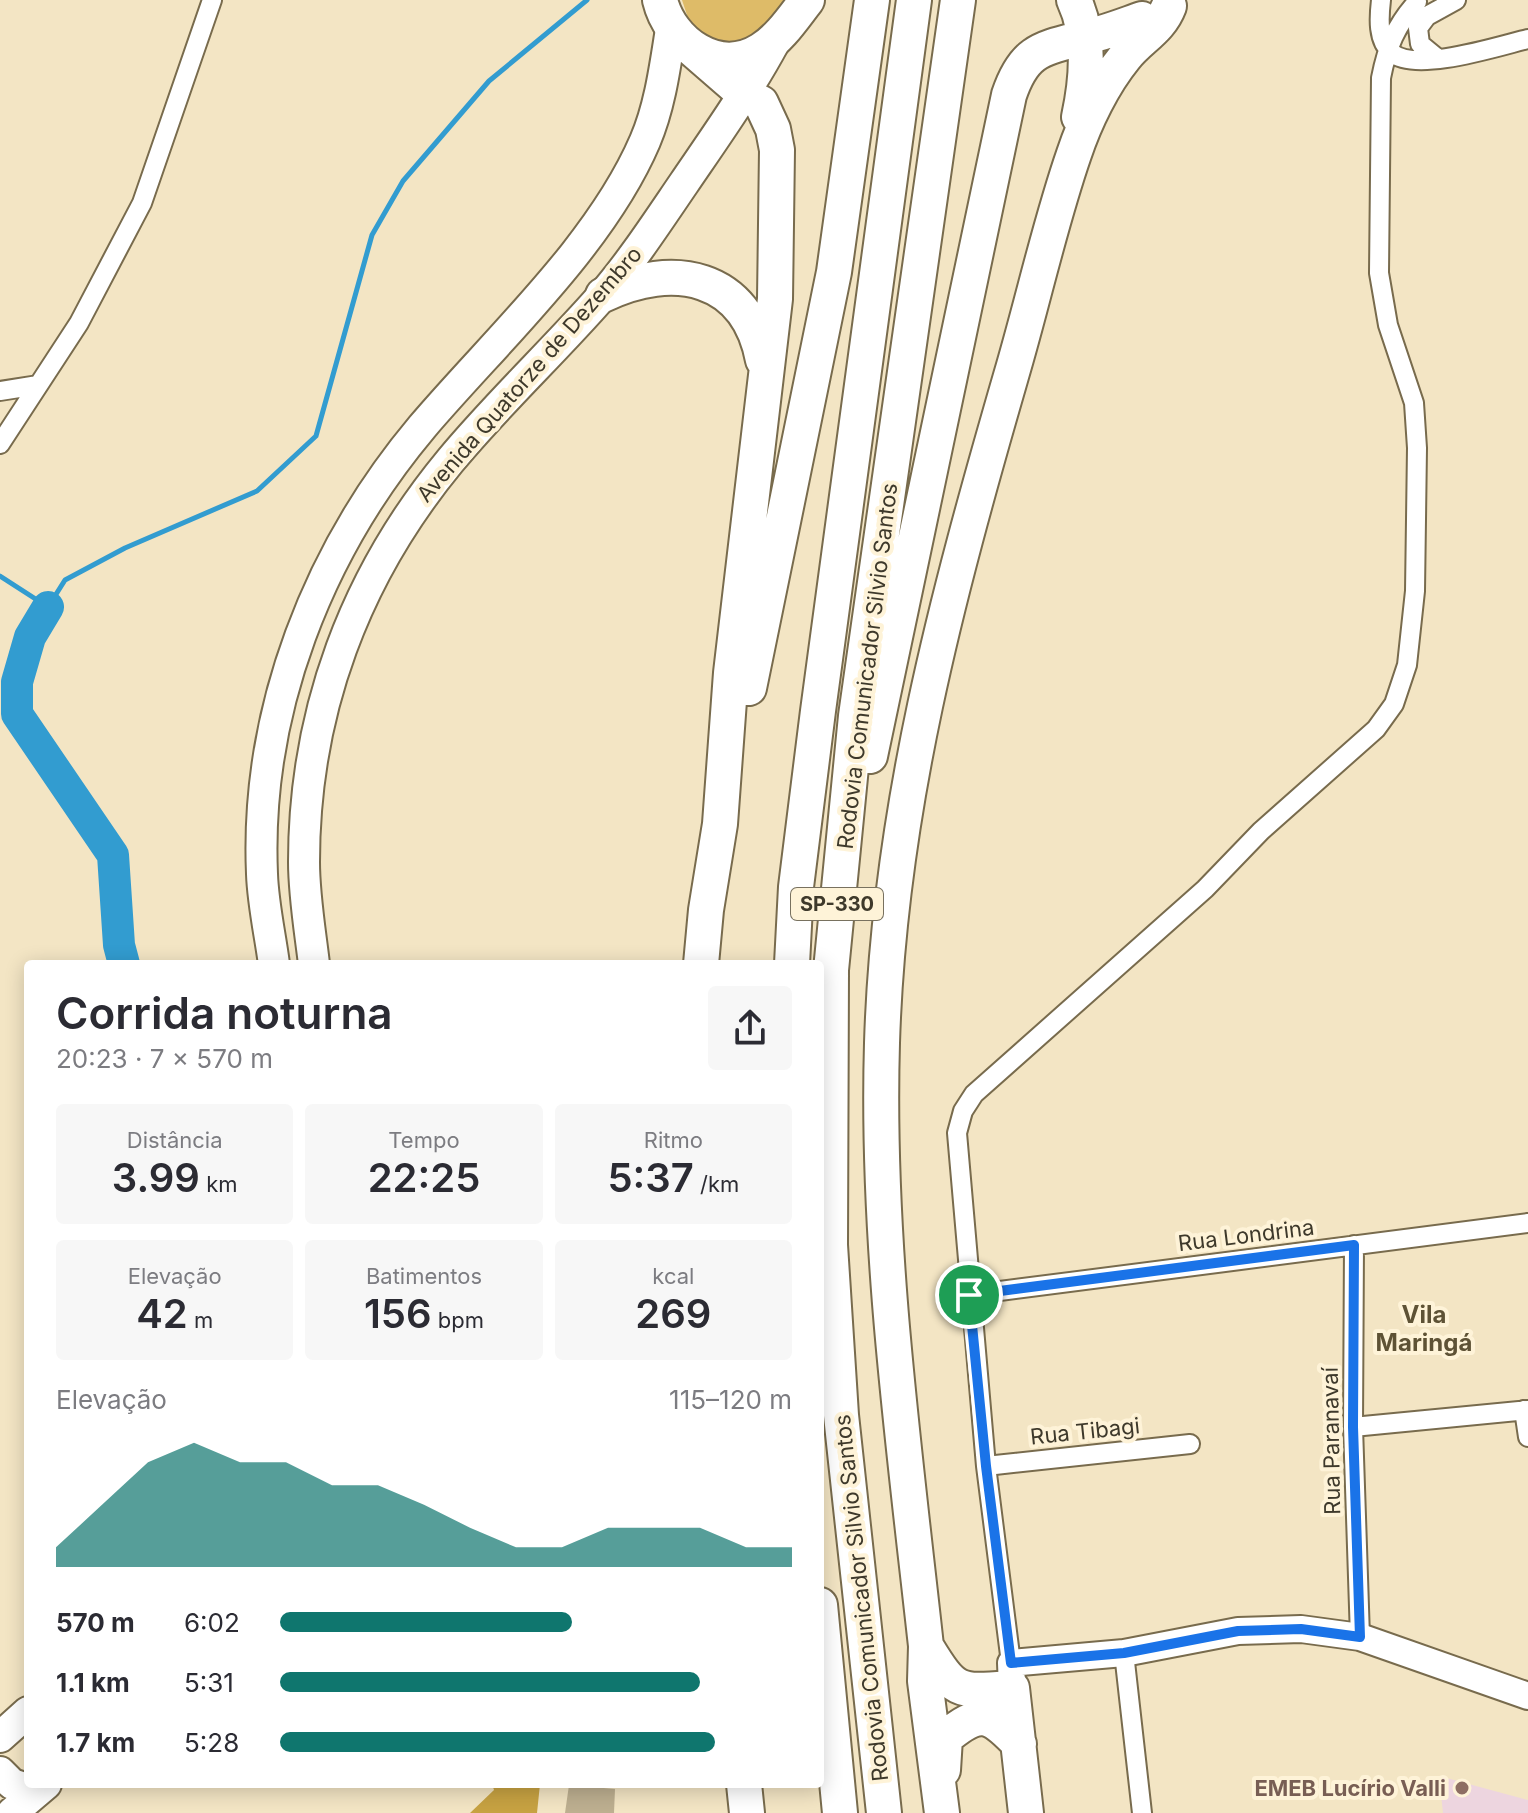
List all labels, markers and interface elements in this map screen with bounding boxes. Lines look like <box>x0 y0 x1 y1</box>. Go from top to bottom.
street label: Avenida Quatorze de Dezembro <box>411 241 647 507</box>
street label: Rodovia Comunicador Silvio Santos <box>832 481 902 851</box>
road number: SP-330 <box>791 888 883 920</box>
text: Corrida noturna <box>56 986 393 1040</box>
button: share <box>708 986 792 1070</box>
text: 20:23 · 7 × 570 m <box>56 1043 273 1074</box>
text: Distância <box>127 1127 223 1153</box>
text: Tempo <box>388 1127 460 1153</box>
text: Ritmo <box>644 1127 703 1153</box>
text: 3.99 <box>112 1153 200 1202</box>
text: 22:25 <box>368 1153 480 1202</box>
text: 5:37 <box>607 1153 694 1202</box>
text: km <box>200 1171 237 1197</box>
text: /km <box>694 1171 739 1197</box>
street label: Rua Londrina <box>1176 1214 1316 1256</box>
pin <box>935 1261 1003 1329</box>
text: Elevação <box>128 1263 222 1289</box>
text: Batimentos <box>366 1263 482 1289</box>
text: kcal <box>652 1263 694 1289</box>
icon: arrive <box>947 1273 991 1317</box>
text: 42 <box>136 1289 188 1338</box>
text: 156 <box>364 1289 432 1338</box>
text: 269 <box>635 1289 711 1338</box>
district label: Vila Maringá <box>1376 1300 1472 1357</box>
text: m <box>188 1307 213 1333</box>
text: bpm <box>432 1307 484 1333</box>
street label: Rua Paranavaí <box>1317 1366 1345 1515</box>
text: Elevação <box>56 1384 167 1415</box>
text: 115–120 m <box>669 1384 792 1415</box>
street label: Rua Tibagi <box>1029 1412 1141 1450</box>
street label: Rodovia Comunicador Silvio Santos <box>829 1413 893 1783</box>
text: 570 m <box>56 1607 135 1638</box>
text: 6:02 <box>184 1607 240 1638</box>
text: 1.1 km <box>56 1667 130 1698</box>
text: 5:31 <box>184 1667 234 1698</box>
text: 1.7 km <box>56 1727 135 1758</box>
text: 5:28 <box>184 1727 239 1758</box>
place label: EMEB Lucírio Valli <box>1254 1775 1446 1801</box>
marker: EMEB Lucírio Valli <box>1453 1779 1471 1797</box>

